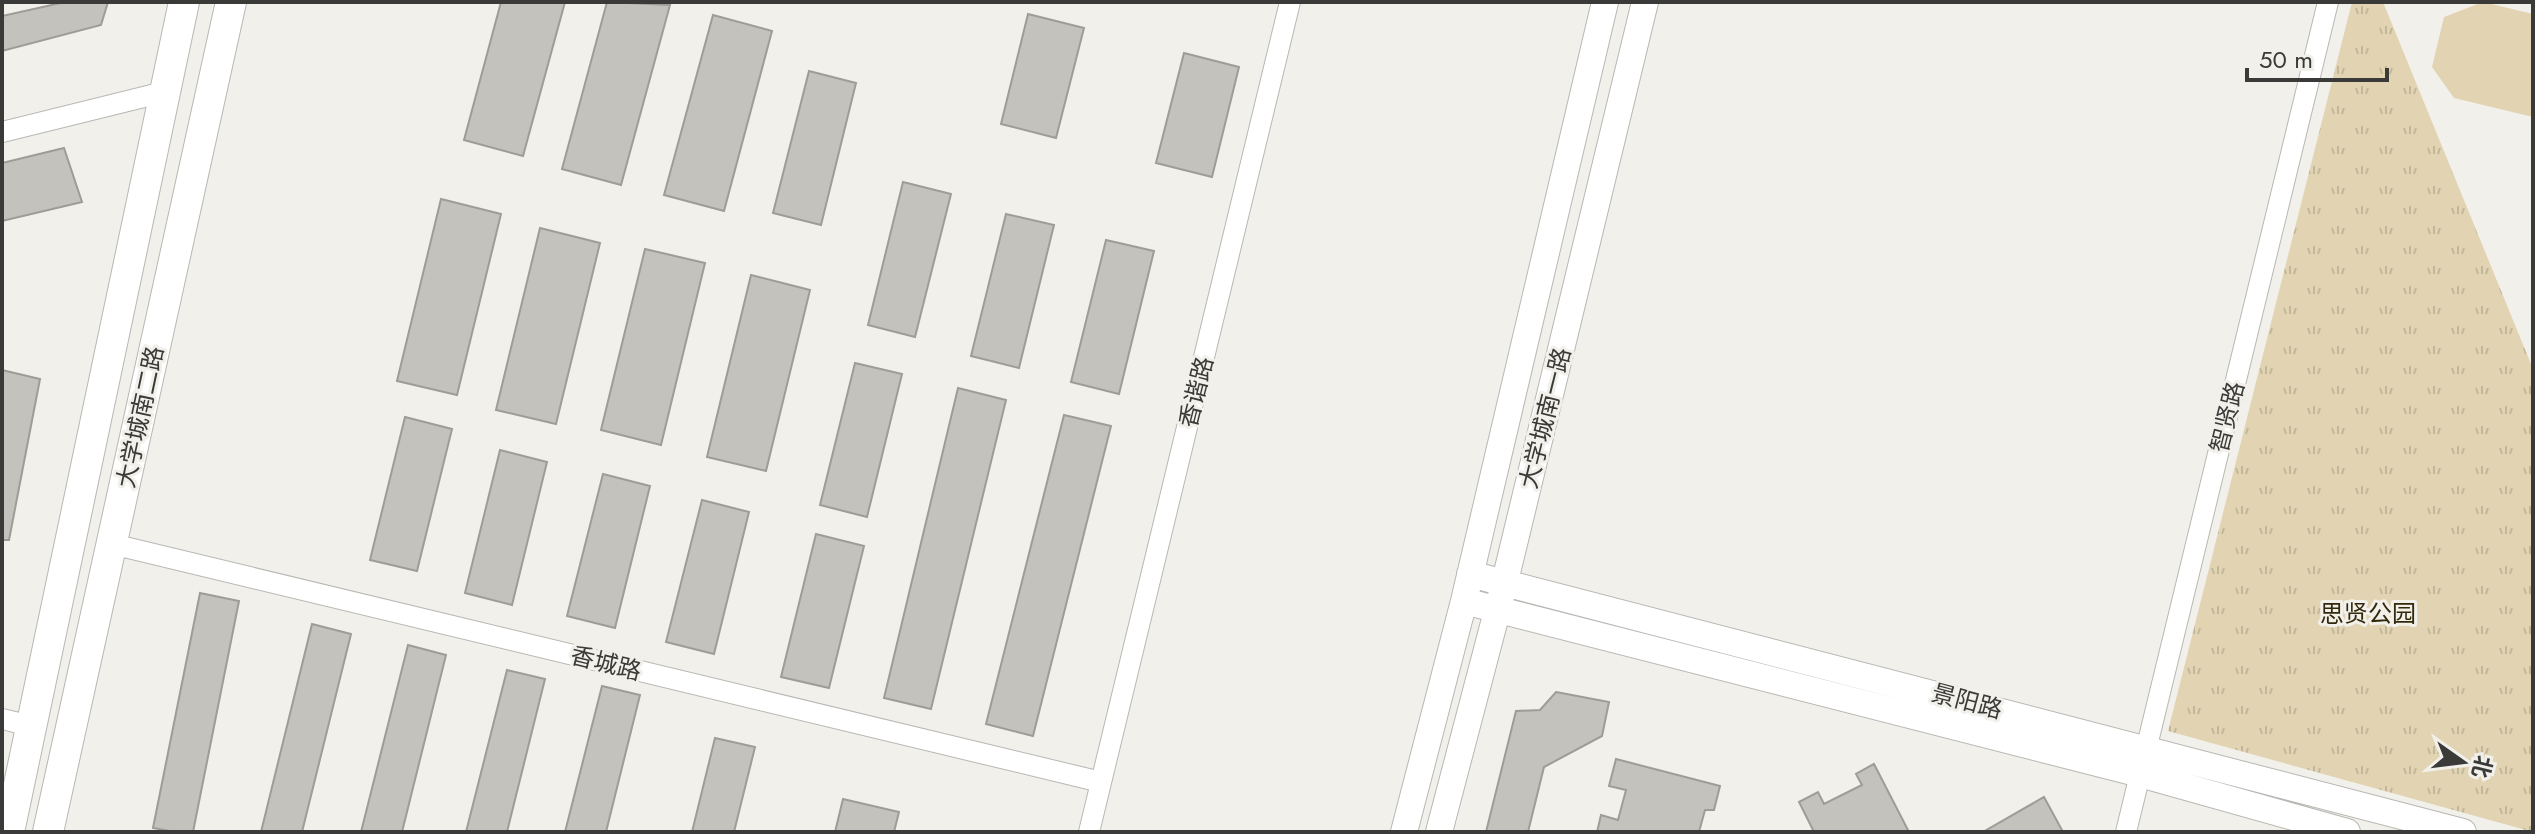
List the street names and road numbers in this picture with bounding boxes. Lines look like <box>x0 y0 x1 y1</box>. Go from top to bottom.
street label: 大学城南二路 <box>108 343 172 491</box>
street label: 大学城南一路 <box>1511 344 1579 492</box>
street label: 香谐路 <box>1170 353 1222 431</box>
street label: 智贤路 <box>2201 378 2253 456</box>
street label: 香城路 <box>567 637 645 689</box>
street label: 景阳路 <box>1928 675 2006 727</box>

